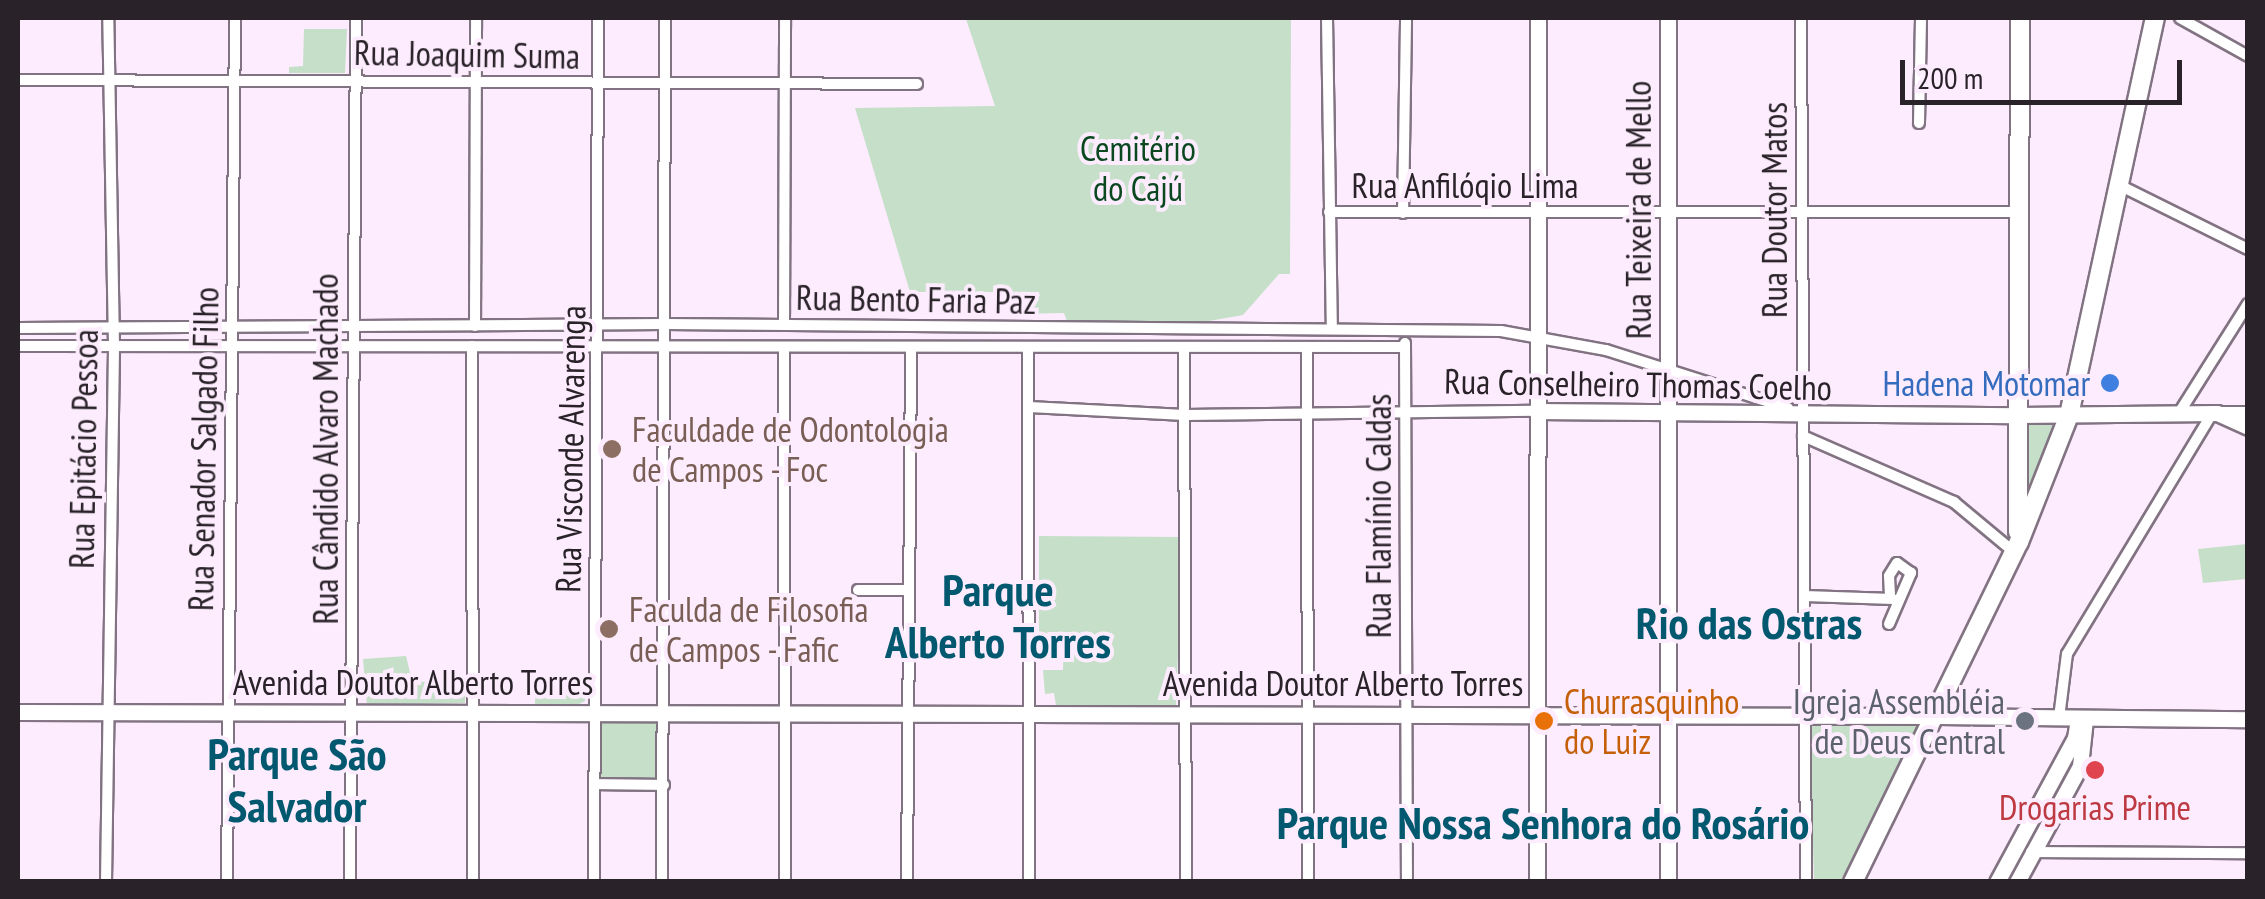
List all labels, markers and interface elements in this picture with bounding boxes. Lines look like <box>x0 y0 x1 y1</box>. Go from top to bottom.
street label: Rua Joaquim Suma <box>354 31 580 77</box>
scale bar <box>1905 40 2188 102</box>
text: 200 m <box>1917 58 1983 97</box>
street label: Rua Teixeira de Mello <box>1617 80 1659 340</box>
street label: Rua Doutor Matos <box>1753 102 1795 318</box>
park label: Cemitério do Cajú <box>1080 127 1196 209</box>
street label: Rua Anfilóqio Lima <box>1351 164 1579 206</box>
street label: Rua Cândido Alvaro Machado <box>304 273 346 625</box>
street label: Rua Bento Faria Paz <box>796 276 1036 322</box>
street label: Rua Senador Salgado Filho <box>179 287 227 611</box>
street label: Rua Visconde Alvarenga <box>546 304 594 594</box>
street label: Rua Epitácio Pessoa <box>60 329 106 569</box>
street label: Rua Conselheiro Thomas Coelho <box>1443 360 1833 408</box>
place label: Hadena Motomar <box>1883 362 2090 404</box>
marker: Hadena Motomar <box>2099 372 2121 394</box>
street label: Rua Flamínio Caldas <box>1357 394 1399 638</box>
place label: Faculdade de Odontologia de Campos - Foc <box>632 408 949 490</box>
marker: Faculdade de Odontologia de Campos - Foc <box>601 438 623 460</box>
district label: Parque Alberto Torres <box>884 563 1112 669</box>
place label: Faculda de Filosofia de Campos - Fafic <box>629 588 868 670</box>
district label: Rio das Ostras <box>1636 596 1862 650</box>
marker: Faculda de Filosofia de Campos - Fafic <box>598 618 620 640</box>
street label: Avenida Doutor Alberto Torres <box>232 661 594 703</box>
street label: Avenida Doutor Alberto Torres <box>1162 662 1524 704</box>
place label: Churrasquinho do Luiz <box>1564 680 1739 762</box>
place label: Igreja Assembléia de Deus Central <box>1792 680 2005 762</box>
marker: Churrasquinho do Luiz <box>1533 710 1555 732</box>
marker: Igreja Assembléia de Deus Central <box>2014 710 2036 732</box>
district label: Parque São Salvador <box>207 727 387 833</box>
marker: Drogarias Prime <box>2084 759 2106 781</box>
place label: Drogarias Prime <box>1999 786 2191 828</box>
district label: Parque Nossa Senhora do Rosário <box>1277 796 1809 850</box>

